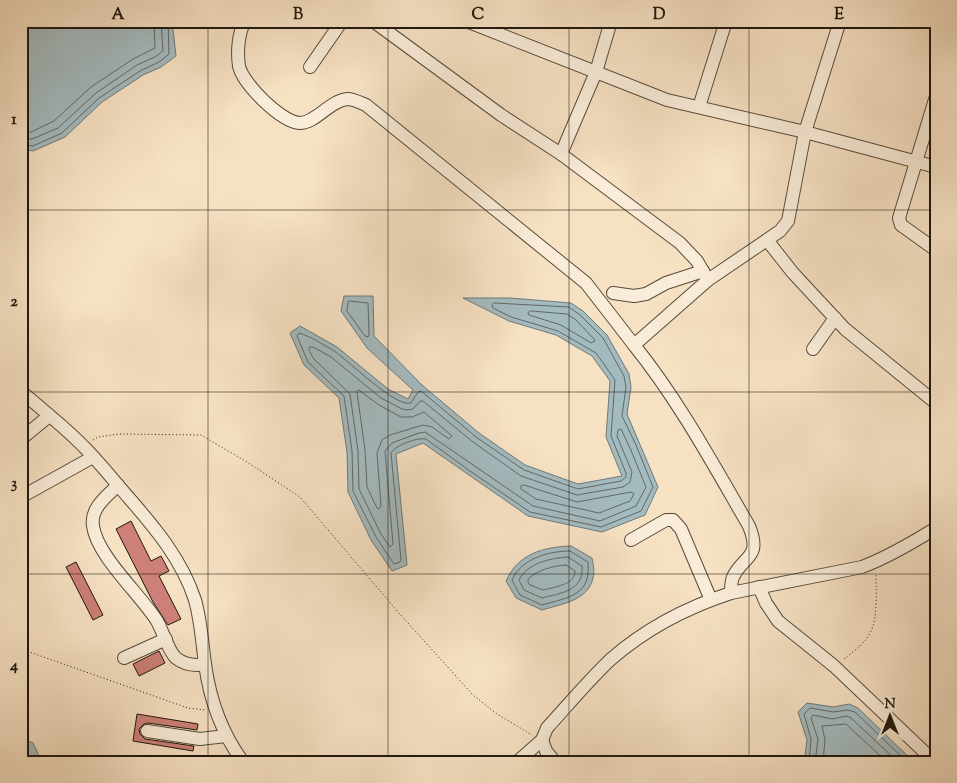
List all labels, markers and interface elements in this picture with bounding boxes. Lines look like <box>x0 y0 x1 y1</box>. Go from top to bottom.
text: A <box>112 4 125 27</box>
text: B <box>293 4 303 27</box>
text: C <box>472 4 485 27</box>
text: D <box>653 4 666 27</box>
text: E <box>834 4 844 27</box>
text: 1 <box>11 109 17 132</box>
text: 2 <box>10 291 18 314</box>
text: 3 <box>11 473 18 496</box>
text: 4 <box>9 655 18 678</box>
north arrow <box>864 690 914 740</box>
text: N <box>884 695 896 715</box>

